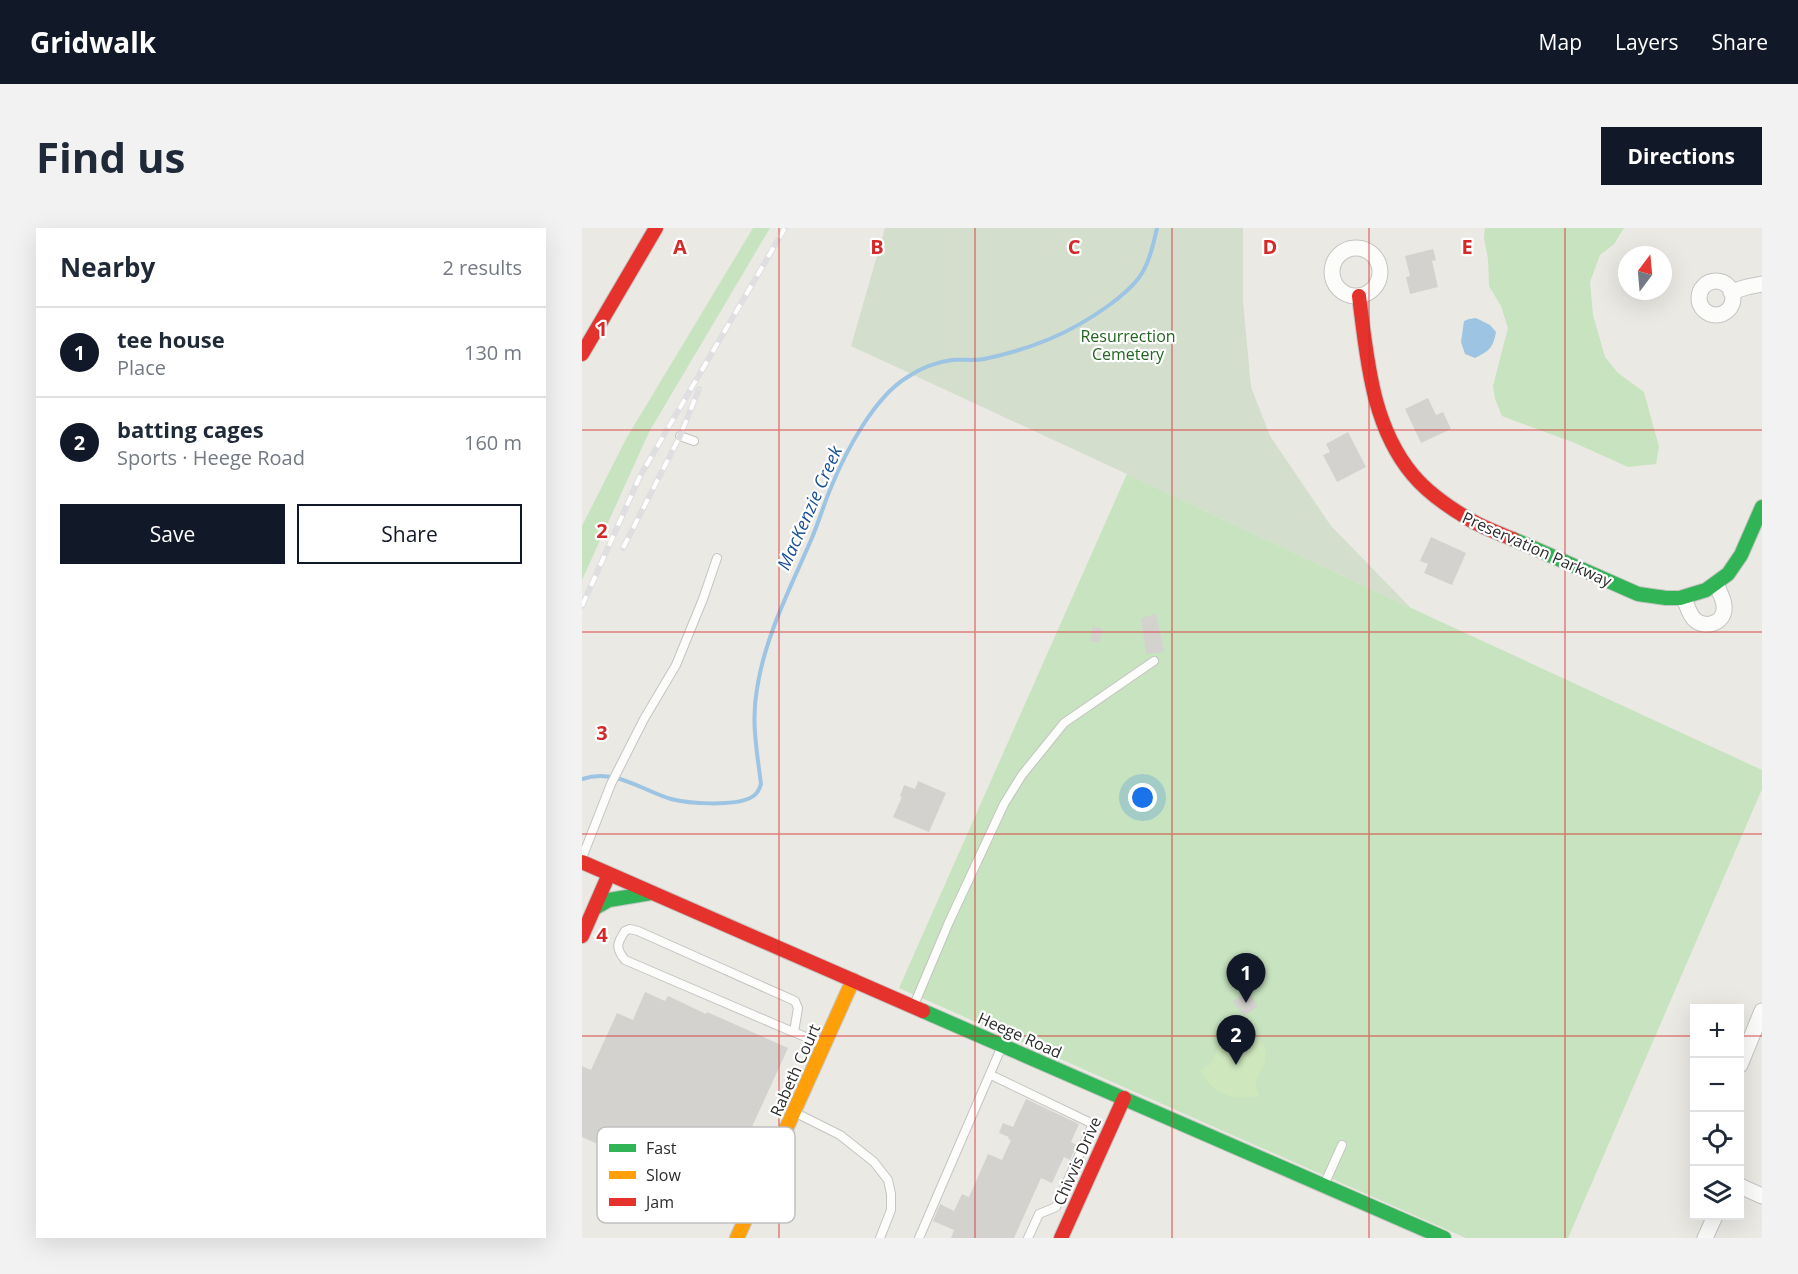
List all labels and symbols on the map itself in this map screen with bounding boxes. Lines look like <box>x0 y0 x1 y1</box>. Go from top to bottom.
text: A <box>673 233 687 260</box>
text: B <box>870 233 884 260</box>
text: C <box>1068 233 1081 260</box>
text: D <box>1263 233 1277 260</box>
text: E <box>1461 233 1473 260</box>
north arrow <box>1618 246 1672 300</box>
text: 1 <box>596 315 608 342</box>
park label: Resurrection Cemetery <box>1080 325 1176 365</box>
water label: MacKenzie Creek <box>771 441 848 573</box>
street label: Preservation Parkway <box>1459 506 1616 592</box>
text: 2 <box>596 517 608 544</box>
text: 3 <box>596 719 608 746</box>
your location <box>1128 783 1157 812</box>
text: 4 <box>596 921 608 948</box>
pin: 1 <box>1226 954 1266 1003</box>
street label: Heege Road <box>975 1007 1065 1063</box>
pin: 2 <box>1216 1016 1256 1065</box>
street label: Rabeth Court <box>765 1020 825 1120</box>
street label: Chivvis Drive <box>1048 1113 1106 1209</box>
legend <box>597 1127 795 1223</box>
text: Fast <box>646 1137 677 1159</box>
text: Slow <box>646 1164 681 1186</box>
text: Jam <box>644 1191 674 1213</box>

